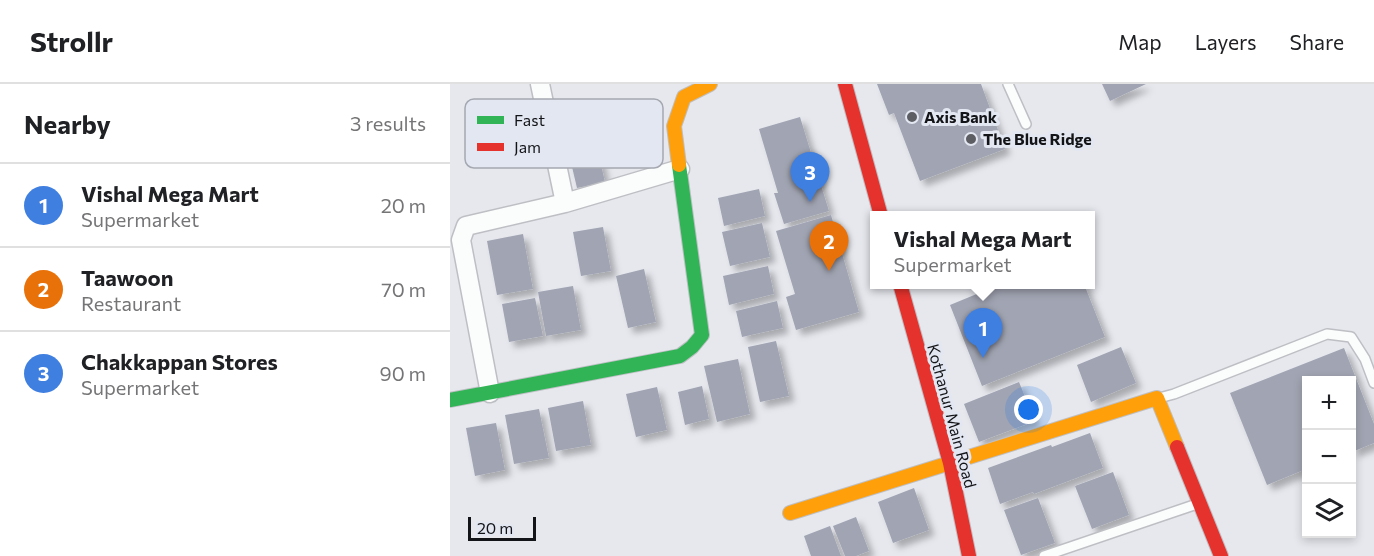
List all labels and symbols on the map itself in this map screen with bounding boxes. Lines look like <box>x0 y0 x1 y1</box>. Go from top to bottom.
legend <box>465 99 663 168</box>
place label: Axis Bank <box>924 107 998 126</box>
text: Fast <box>514 110 545 129</box>
marker: Axis Bank <box>905 110 919 124</box>
place label: The Blue Ridge <box>983 129 1092 148</box>
marker: The Blue Ridge <box>964 132 978 146</box>
text: Jam <box>514 137 541 156</box>
pin: 3 <box>790 152 830 202</box>
pin: 2 <box>810 222 848 271</box>
pin: 1 <box>964 308 1002 358</box>
street label: Kothanur Main Road <box>924 342 981 490</box>
your location <box>1014 395 1043 424</box>
scale bar <box>468 514 536 542</box>

